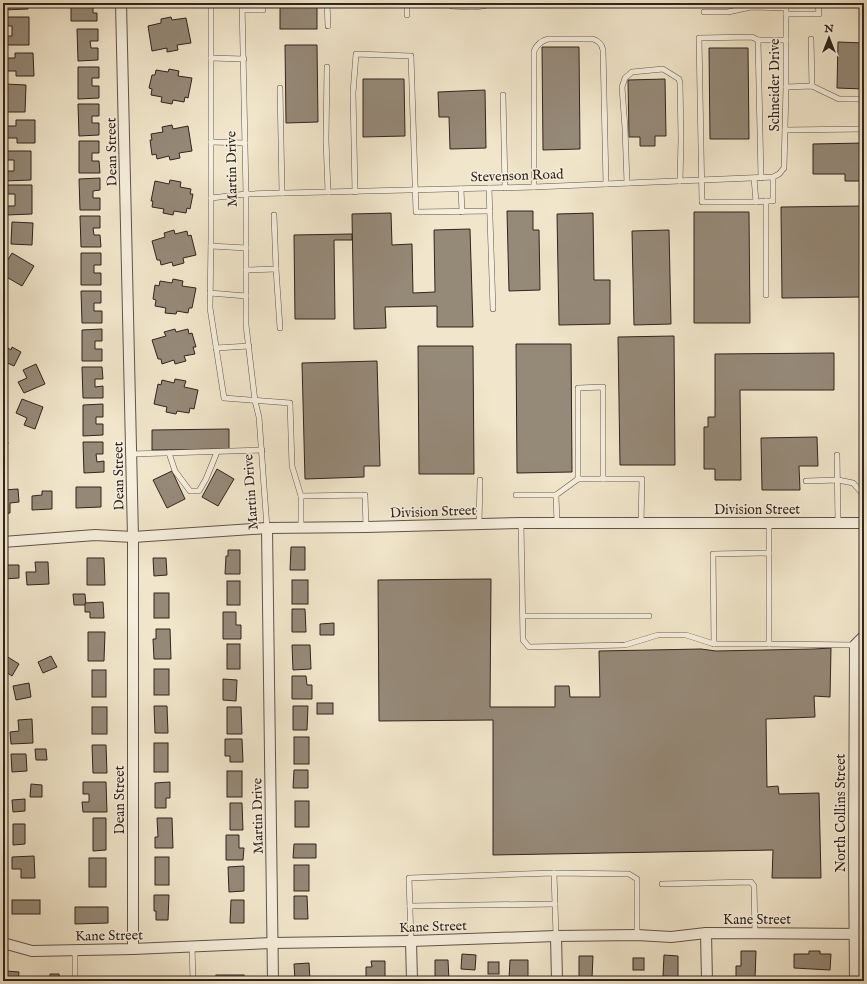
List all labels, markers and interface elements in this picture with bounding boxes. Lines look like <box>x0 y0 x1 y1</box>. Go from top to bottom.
north arrow <box>809 18 849 58</box>
text: N <box>823 22 834 36</box>
street label: Schneider Drive <box>766 38 784 131</box>
street label: Dean Street <box>102 117 122 187</box>
street label: Martin Drive <box>222 130 242 207</box>
street label: Stevenson Road <box>470 165 564 187</box>
street label: Dean Street <box>109 441 129 511</box>
street label: Martin Drive <box>239 453 263 530</box>
street label: Division Street <box>390 501 477 522</box>
street label: Division Street <box>714 501 800 519</box>
street label: North Collins Street <box>832 753 850 872</box>
street label: Dean Street <box>111 765 129 835</box>
street label: Martin Drive <box>248 777 268 854</box>
street label: Kane Street <box>723 911 791 929</box>
street label: Kane Street <box>399 917 467 937</box>
street label: Kane Street <box>75 926 143 946</box>

